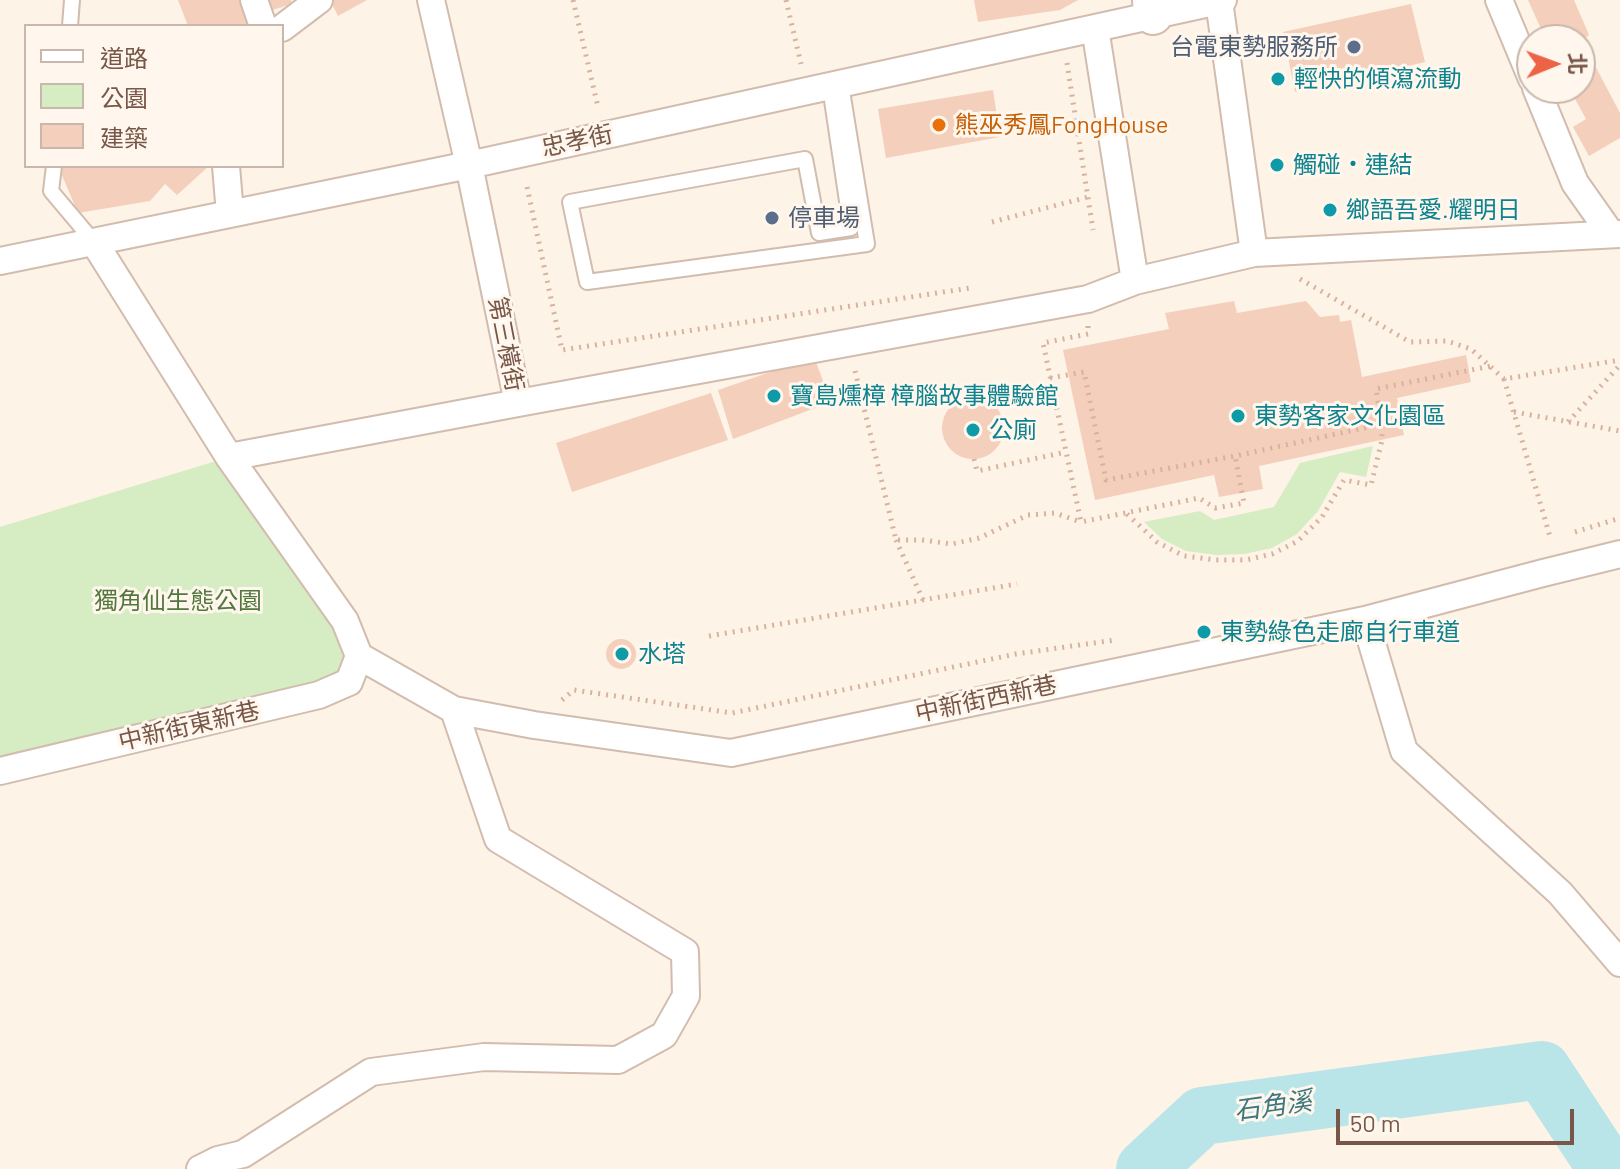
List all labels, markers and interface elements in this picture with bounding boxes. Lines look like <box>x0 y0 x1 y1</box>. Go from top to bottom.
legend <box>24 24 284 168</box>
north arrow <box>1516 24 1596 104</box>
place label: 台電東勢服務所 <box>1170 33 1338 61</box>
marker: 台電東勢服務所 <box>1345 38 1363 56</box>
text: 道路 <box>100 43 148 72</box>
text: 北 <box>1565 52 1591 75</box>
place label: 輕快的傾瀉流動 <box>1294 65 1462 93</box>
marker: 輕快的傾瀉流動 <box>1269 70 1287 88</box>
text: 公園 <box>100 83 148 112</box>
place label: 熊巫秀鳳FongHouse <box>955 111 1169 139</box>
marker: 熊巫秀鳳FongHouse <box>930 116 948 134</box>
street label: 忠孝街 <box>539 119 615 163</box>
text: 建築 <box>100 123 148 152</box>
place label: 觸碰‧連結 <box>1293 151 1413 179</box>
marker: 觸碰‧連結 <box>1268 156 1286 174</box>
place label: 鄉語吾愛.耀明日 <box>1346 196 1521 224</box>
marker: 鄉語吾愛.耀明日 <box>1321 201 1339 219</box>
place label: 停車場 <box>788 204 860 232</box>
marker: 停車場 <box>763 209 781 227</box>
street label: 第三橫街 <box>483 294 529 394</box>
place label: 寶島燻樟 樟腦故事體驗館 <box>790 382 1059 410</box>
marker: 寶島燻樟 樟腦故事體驗館 <box>765 387 783 405</box>
place label: 東勢客家文化園區 <box>1254 402 1446 430</box>
marker: 東勢客家文化園區 <box>1229 407 1247 425</box>
place label: 公廁 <box>989 416 1037 444</box>
marker: 公廁 <box>964 421 982 439</box>
park label: 獨角仙生態公園 <box>94 587 262 615</box>
place label: 東勢綠色走廊自行車道 <box>1220 618 1460 646</box>
marker: 東勢綠色走廊自行車道 <box>1195 623 1213 641</box>
place label: 水塔 <box>638 640 686 668</box>
marker: 水塔 <box>613 645 631 663</box>
street label: 中新街西新巷 <box>913 670 1059 728</box>
street label: 中新街東新巷 <box>116 696 262 756</box>
water label: 石角溪 <box>1232 1085 1314 1127</box>
scale bar <box>1340 1093 1578 1143</box>
text: 50 m <box>1350 1108 1401 1137</box>

